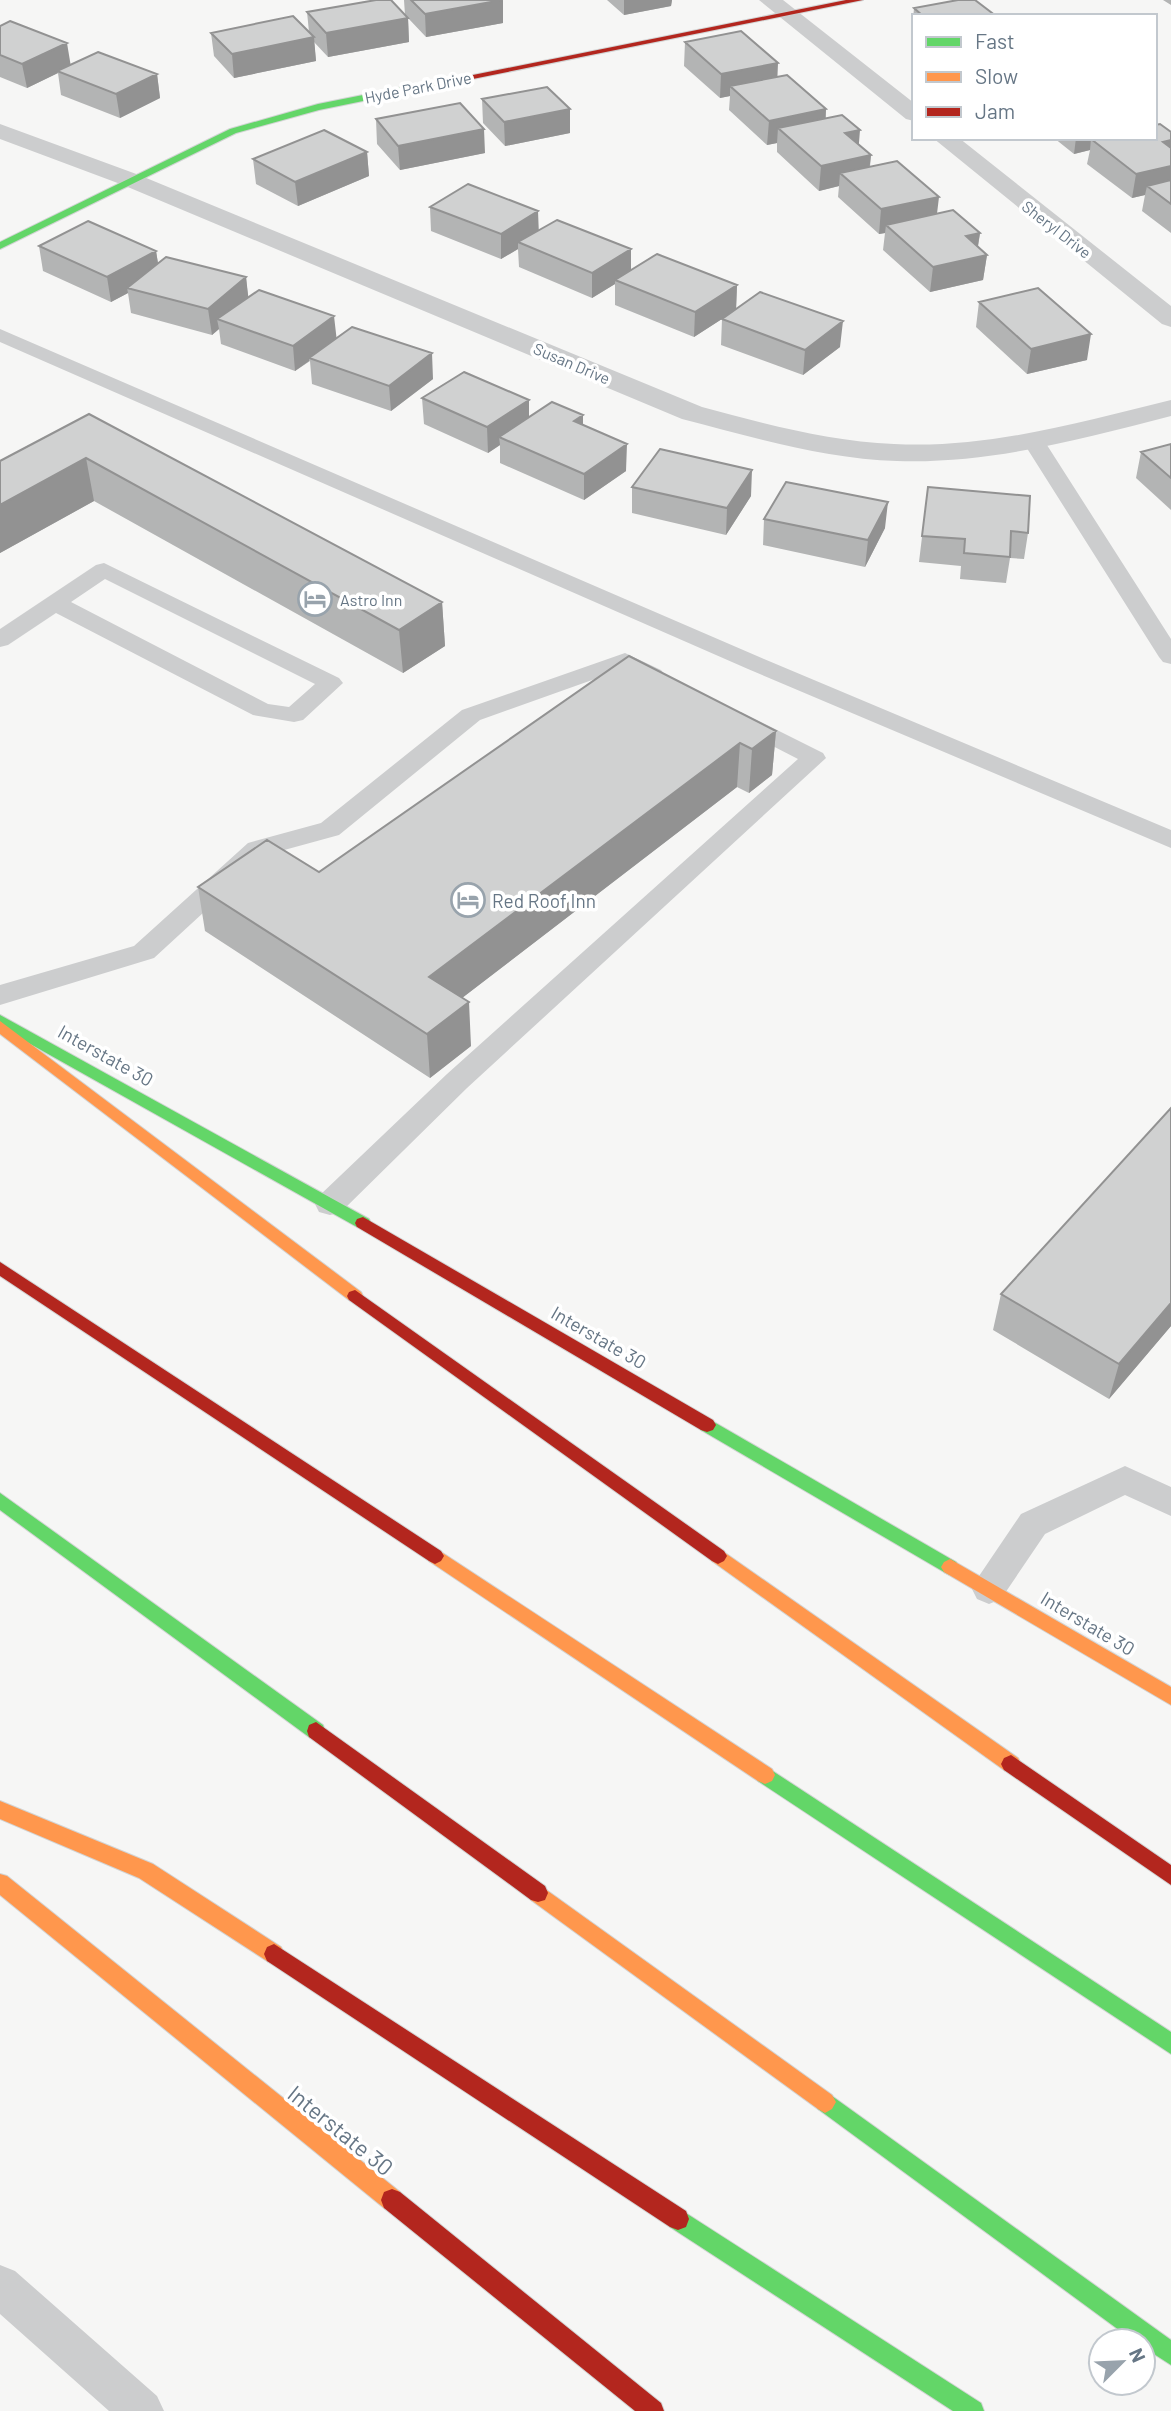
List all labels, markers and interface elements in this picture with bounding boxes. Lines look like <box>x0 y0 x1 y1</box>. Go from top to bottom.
legend <box>912 14 1157 140</box>
text: Fast <box>975 28 1015 53</box>
text: Slow <box>975 63 1018 88</box>
street label: Hyde Park Drive <box>363 67 473 107</box>
text: Jam <box>975 98 1015 123</box>
street label: Sheryl Drive <box>1019 196 1095 262</box>
street label: Susan Drive <box>531 338 613 388</box>
hotel icon: Astro Inn <box>296 580 334 618</box>
place label: Astro Inn <box>340 590 402 609</box>
hotel icon: Red Roof Inn <box>449 881 487 919</box>
place label: Red Roof Inn <box>492 889 596 912</box>
street label: Interstate 30 <box>54 1019 158 1091</box>
street label: Interstate 30 <box>548 1301 650 1373</box>
street label: Interstate 30 <box>1037 1586 1139 1660</box>
street label: Interstate 30 <box>283 2079 399 2181</box>
north arrow <box>1087 2327 1157 2397</box>
text: N <box>1125 2344 1151 2365</box>

